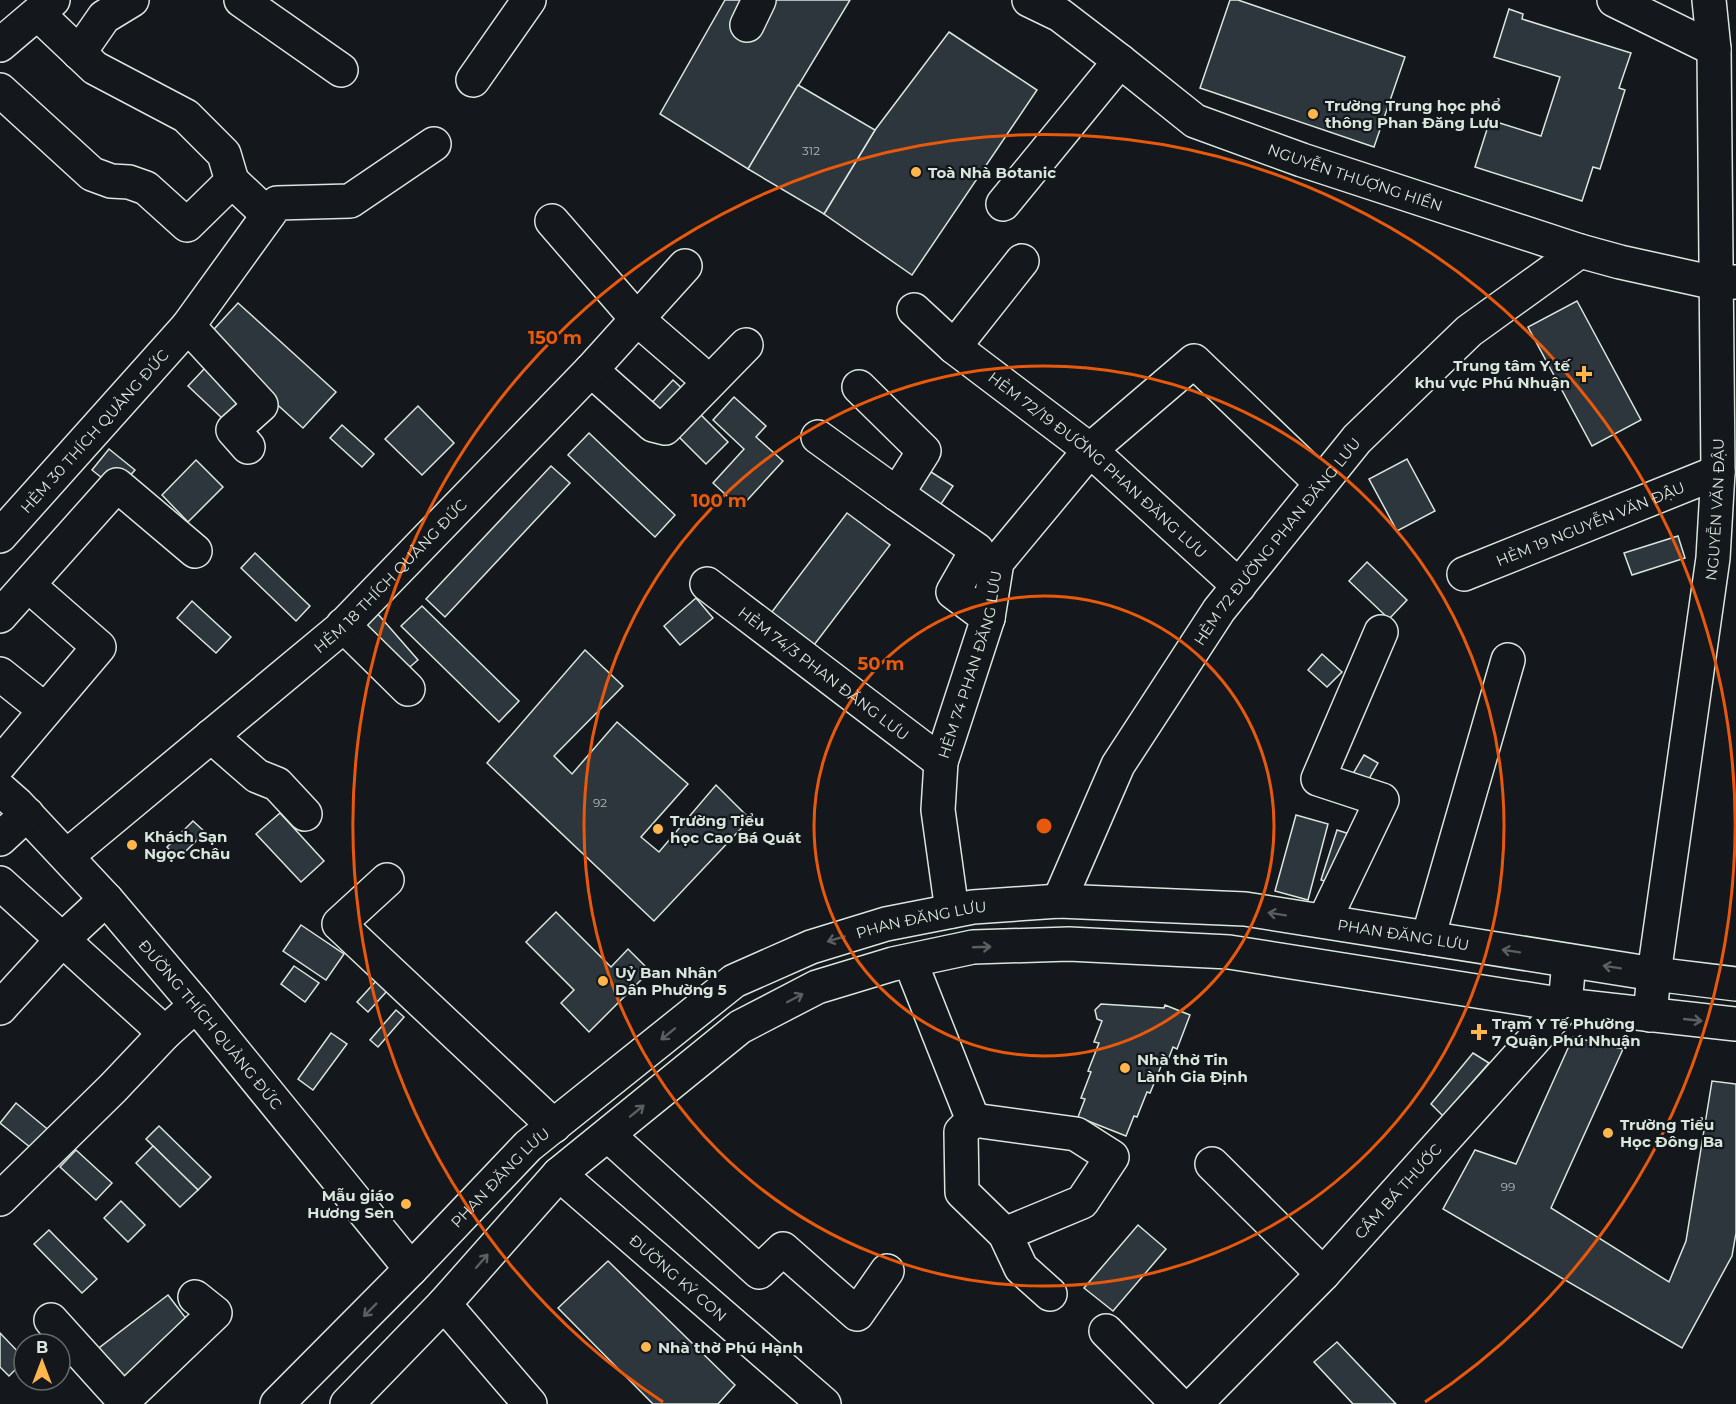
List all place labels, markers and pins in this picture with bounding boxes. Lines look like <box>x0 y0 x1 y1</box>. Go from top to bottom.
place label: Trường Trung học phổ thông Phan Đăng Lưu <box>1325 96 1501 132</box>
marker: Trường Trung học phổ thông Phan Đăng Lưu <box>1306 107 1320 121</box>
place label: Toà Nhà Botanic <box>928 163 1056 182</box>
marker: Toà Nhà Botanic <box>909 165 923 179</box>
place label: Trung tâm Y tế khu vực Phú Nhuận <box>1415 356 1572 392</box>
marker: Trung tâm Y tế khu vực Phú Nhuận <box>1575 365 1593 383</box>
place label: Trường Tiểu học Cao Bá Quát <box>670 811 802 847</box>
centre of rings <box>1034 816 1054 836</box>
marker: Trường Tiểu học Cao Bá Quát <box>651 822 665 836</box>
place label: Khách Sạn Ngọc Châu <box>144 827 230 863</box>
marker: Khách Sạn Ngọc Châu <box>125 838 139 852</box>
place label: Uỷ Ban Nhân Dân Phường 5 <box>615 963 727 999</box>
marker: Uỷ Ban Nhân Dân Phường 5 <box>596 974 610 988</box>
place label: Trạm Y Tế Phường 7 Quận Phú Nhuận <box>1492 1014 1641 1050</box>
marker: Trạm Y Tế Phường 7 Quận Phú Nhuận <box>1470 1023 1488 1041</box>
place label: Nhà thờ Tin Lành Gia Định <box>1137 1050 1248 1086</box>
marker: Nhà thờ Tin Lành Gia Định <box>1118 1061 1132 1075</box>
place label: Trường Tiểu Học Đông Ba <box>1620 1115 1723 1151</box>
marker: Trường Tiểu Học Đông Ba <box>1601 1126 1615 1140</box>
place label: Mẫu giáo Hương Sen <box>307 1186 394 1222</box>
marker: Mẫu giáo Hương Sen <box>399 1197 413 1211</box>
place label: Nhà thờ Phú Hạnh <box>658 1338 803 1357</box>
marker: Nhà thờ Phú Hạnh <box>639 1340 653 1354</box>

